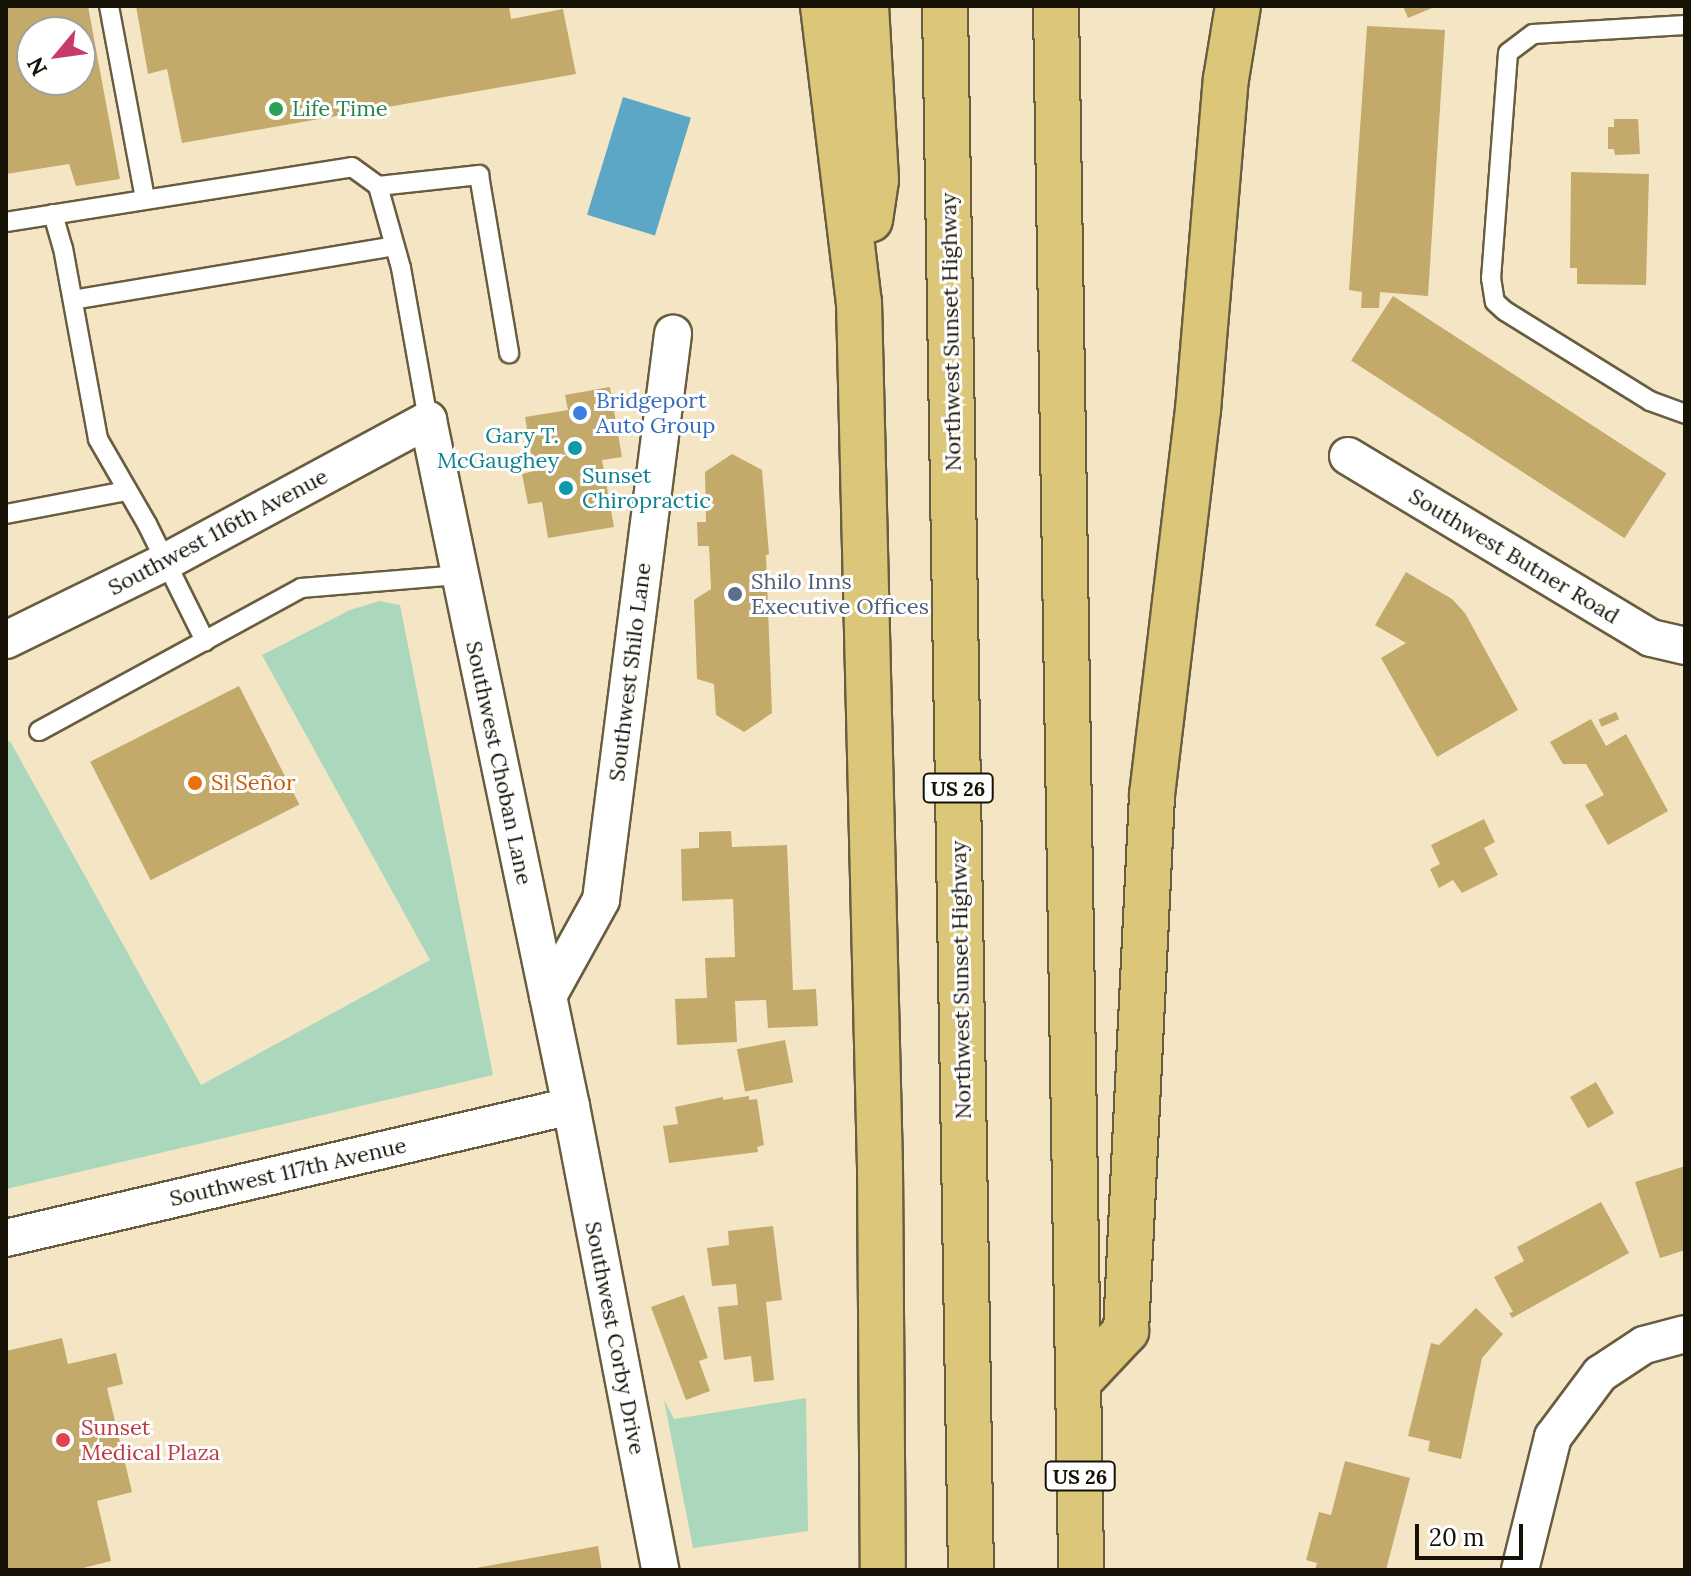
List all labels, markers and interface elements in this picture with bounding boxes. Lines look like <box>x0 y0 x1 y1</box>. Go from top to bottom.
north arrow <box>16 16 96 96</box>
text: N <box>20 52 53 81</box>
place label: Life Time <box>292 96 388 122</box>
marker: Life Time <box>267 100 285 118</box>
street label: Northwest Sunset Highway <box>935 192 967 472</box>
place label: Bridgeport Auto Group <box>596 387 715 438</box>
marker: Bridgeport Auto Group <box>571 404 589 422</box>
place label: Gary T. McGaughey <box>437 422 559 474</box>
marker: Gary T. McGaughey <box>566 439 584 457</box>
place label: Sunset Chiropractic <box>582 462 711 514</box>
street label: Southwest 116th Avenue <box>104 463 332 601</box>
marker: Sunset Chiropractic <box>557 479 575 497</box>
street label: Southwest Butner Road <box>1404 483 1624 629</box>
street label: Southwest Shilo Lane <box>603 561 657 783</box>
place label: Shilo Inns Executive Offices <box>751 568 929 620</box>
marker: Shilo Inns Executive Offices <box>726 585 744 603</box>
street label: Southwest Choban Lane <box>460 639 538 887</box>
place label: Si Señor <box>211 770 295 796</box>
road number: US 26 <box>922 772 994 804</box>
marker: Si Señor <box>186 774 204 792</box>
street label: Northwest Sunset Highway <box>945 840 977 1120</box>
street label: Southwest 117th Avenue <box>167 1132 409 1212</box>
street label: Southwest Corby Drive <box>579 1219 651 1457</box>
place label: Sunset Medical Plaza <box>81 1414 220 1466</box>
marker: Sunset Medical Plaza <box>52 1429 74 1451</box>
road number: US 26 <box>1044 1460 1116 1492</box>
scale bar <box>1419 1508 1527 1558</box>
text: 20 m <box>1429 1522 1485 1553</box>

